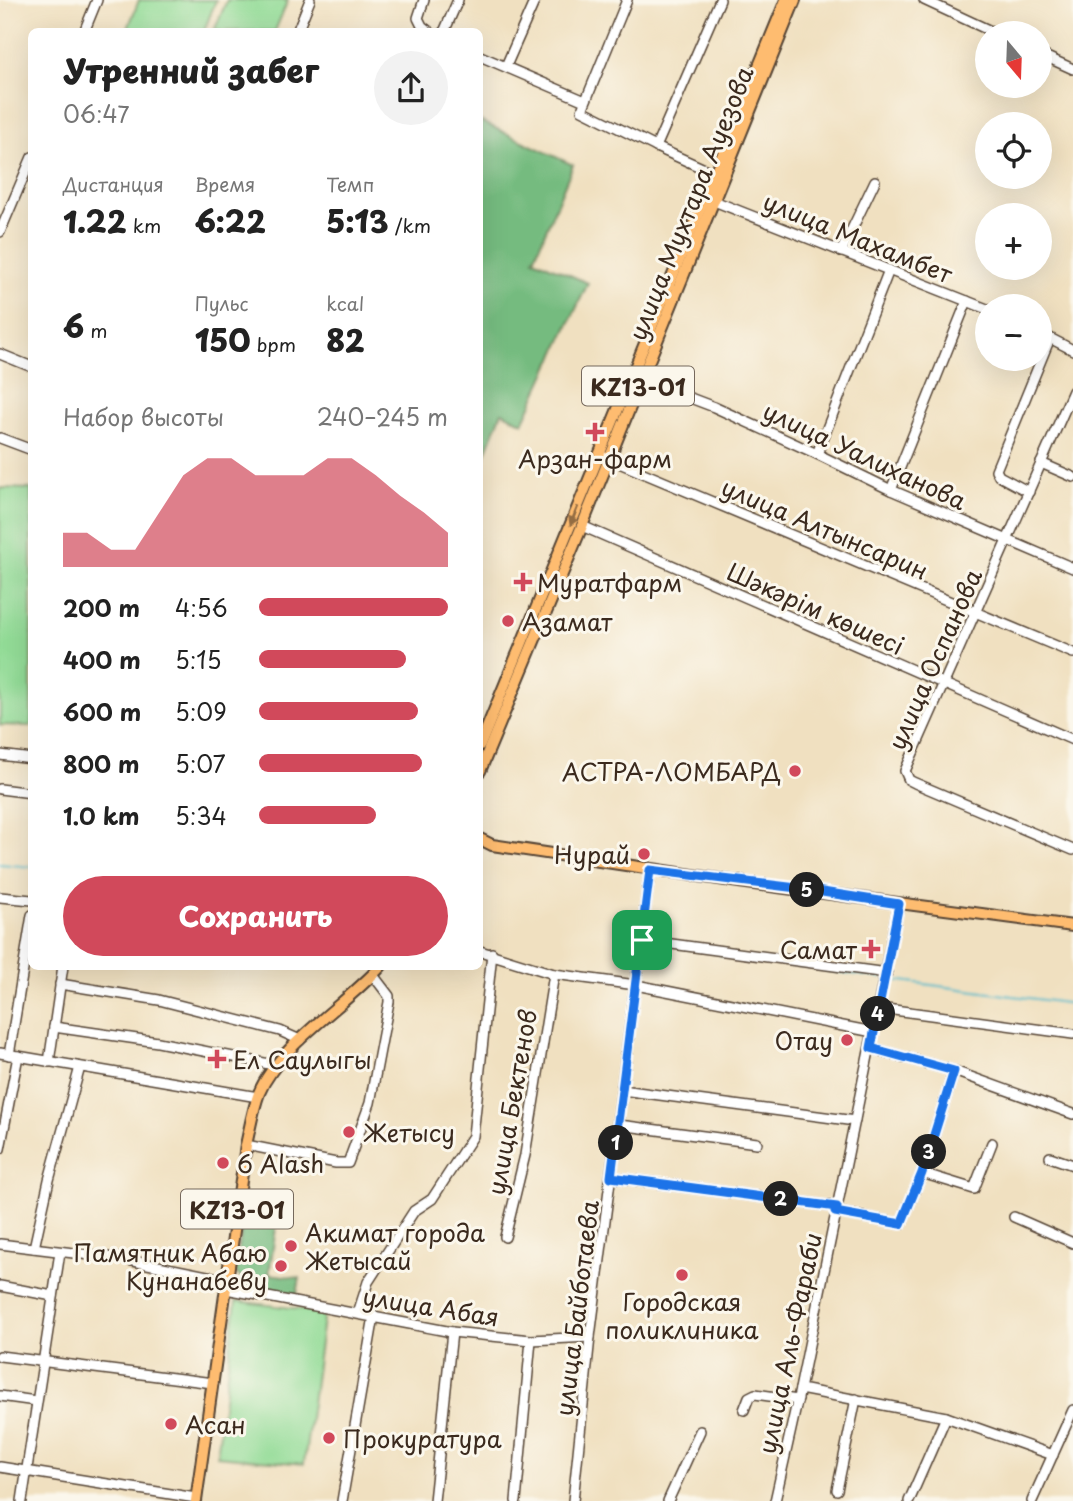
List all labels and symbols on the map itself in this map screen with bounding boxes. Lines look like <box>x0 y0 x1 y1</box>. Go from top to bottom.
north arrow <box>975 21 1052 98</box>
street label: улица Мухтара Ауезова <box>618 60 762 346</box>
street label: улица Махамбет <box>758 183 958 292</box>
road number: KZ13-01 <box>582 366 694 406</box>
street label: улица Уалиханова <box>757 392 973 518</box>
marker: Арзан-фарм <box>587 424 603 440</box>
place label: Арзан-фарм <box>518 440 672 476</box>
street label: улица Алтынсарин <box>716 468 934 588</box>
one-way arrow <box>568 506 579 527</box>
street label: Шәкәрім көшесі <box>722 553 910 663</box>
street label: улица Оспанова <box>878 563 990 755</box>
place label: Муратфарм <box>537 564 682 600</box>
marker: Муратфарм <box>515 574 531 590</box>
place label: Азамат <box>522 603 613 639</box>
marker: Азамат <box>500 613 516 629</box>
place label: АСТРА-ЛОМБАРД <box>562 753 781 789</box>
marker: АСТРА-ЛОМБАРД <box>787 763 803 779</box>
place label: Нурай <box>554 836 630 872</box>
marker: Нурай <box>636 846 652 862</box>
pin: 5 <box>790 872 824 908</box>
pin <box>612 910 672 970</box>
place label: Самат <box>780 931 858 967</box>
marker: Самат <box>863 941 879 957</box>
pin: 4 <box>860 996 896 1032</box>
street label: улица Бектенов <box>477 1006 545 1198</box>
place label: Отау <box>775 1022 833 1058</box>
marker: Отау <box>839 1032 855 1048</box>
place label: Ел Саулыгы <box>233 1041 372 1077</box>
marker: Ел Саулыгы <box>207 1049 227 1069</box>
place label: Жетысу <box>363 1114 455 1150</box>
marker: Жетысу <box>341 1124 357 1140</box>
pin: 1 <box>598 1126 634 1160</box>
pin: 3 <box>912 1134 946 1170</box>
place label: 6 Alash <box>237 1145 324 1181</box>
marker: 6 Alash <box>215 1155 231 1171</box>
pin: 2 <box>764 1182 798 1216</box>
road number: KZ13-01 <box>181 1190 293 1228</box>
street label: улица Байботаева <box>545 1198 607 1418</box>
place label: Акимат города Жетысай <box>305 1214 485 1278</box>
street label: улица Аль-Фараби <box>748 1229 830 1457</box>
place label: Памятник Абаю Кунанабеву <box>73 1234 267 1298</box>
marker: Акимат города Жетысай <box>283 1238 299 1254</box>
marker: Памятник Абаю Кунанабеву <box>273 1258 289 1274</box>
marker: Городская поликлиника <box>674 1267 690 1283</box>
street label: улица Абая <box>360 1277 502 1335</box>
place label: Городская поликлиника <box>605 1283 759 1347</box>
place label: Асан <box>185 1406 246 1442</box>
marker: Асан <box>163 1416 179 1432</box>
place label: Прокуратура <box>343 1420 502 1456</box>
marker: Прокуратура <box>321 1430 337 1446</box>

